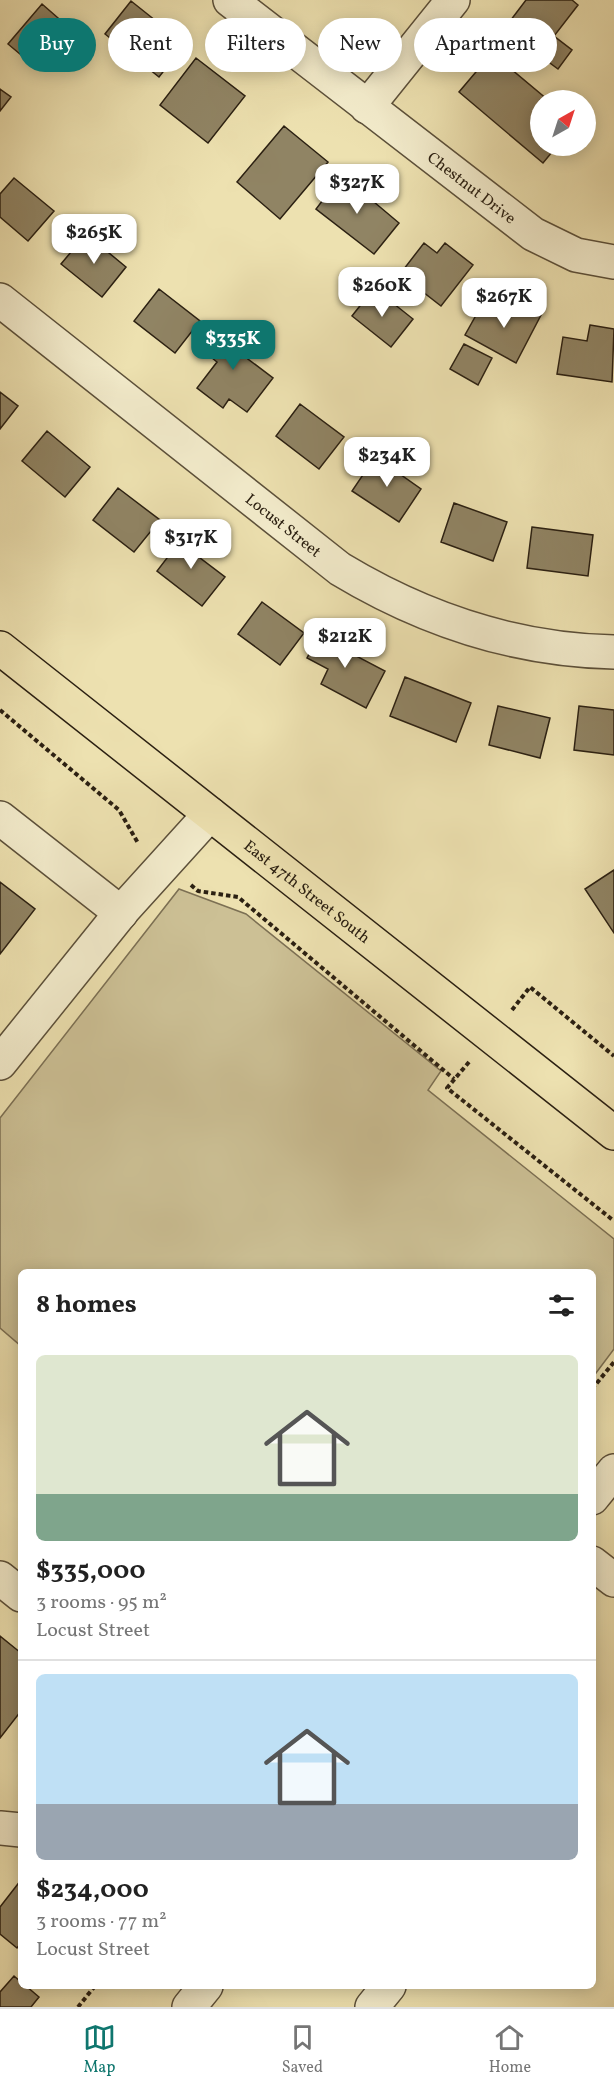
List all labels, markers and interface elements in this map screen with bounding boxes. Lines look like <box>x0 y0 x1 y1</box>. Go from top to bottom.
chip: Buy <box>18 18 96 72</box>
chip: Rent <box>108 18 193 72</box>
chip: Filters <box>205 18 306 72</box>
chip: New <box>318 18 402 72</box>
chip: Apartment <box>414 18 557 72</box>
north arrow <box>530 90 596 156</box>
map controls <box>530 90 596 156</box>
street label: Chestnut Drive <box>422 147 520 230</box>
pin: $327K <box>315 164 399 215</box>
text: $327K <box>329 169 385 197</box>
pin: $265K <box>52 214 136 265</box>
text: $265K <box>66 219 122 247</box>
pin: $260K <box>340 267 424 318</box>
text: $260K <box>352 272 412 300</box>
pin: $267K <box>462 278 546 329</box>
text: $267K <box>476 283 532 311</box>
pin: $335K <box>191 320 275 371</box>
text: $335K <box>205 325 261 353</box>
pin: $234K <box>345 437 429 488</box>
text: $234K <box>358 442 416 470</box>
street label: Locust Street <box>240 489 326 563</box>
pin: $317K <box>149 519 233 570</box>
text: $317K <box>164 524 218 552</box>
pin: $212K <box>303 618 387 669</box>
text: $212K <box>318 623 372 651</box>
street label: East 47th Street South <box>238 836 374 949</box>
text: 8 homes <box>36 1287 137 1323</box>
icon: filters <box>545 1289 578 1322</box>
icon: home <box>253 1394 361 1502</box>
text: $335,000 <box>36 1553 146 1589</box>
text: 3 rooms · 95 m² <box>36 1589 167 1617</box>
text: Locust Street <box>36 1617 150 1645</box>
icon: home <box>253 1713 361 1821</box>
text: $234,000 <box>36 1872 149 1908</box>
text: 3 rooms · 77 m² <box>36 1908 167 1936</box>
text: Locust Street <box>36 1936 150 1964</box>
tab: Map <box>83 2021 116 2079</box>
tab: Saved <box>282 2021 323 2079</box>
tab: Home <box>489 2021 531 2079</box>

